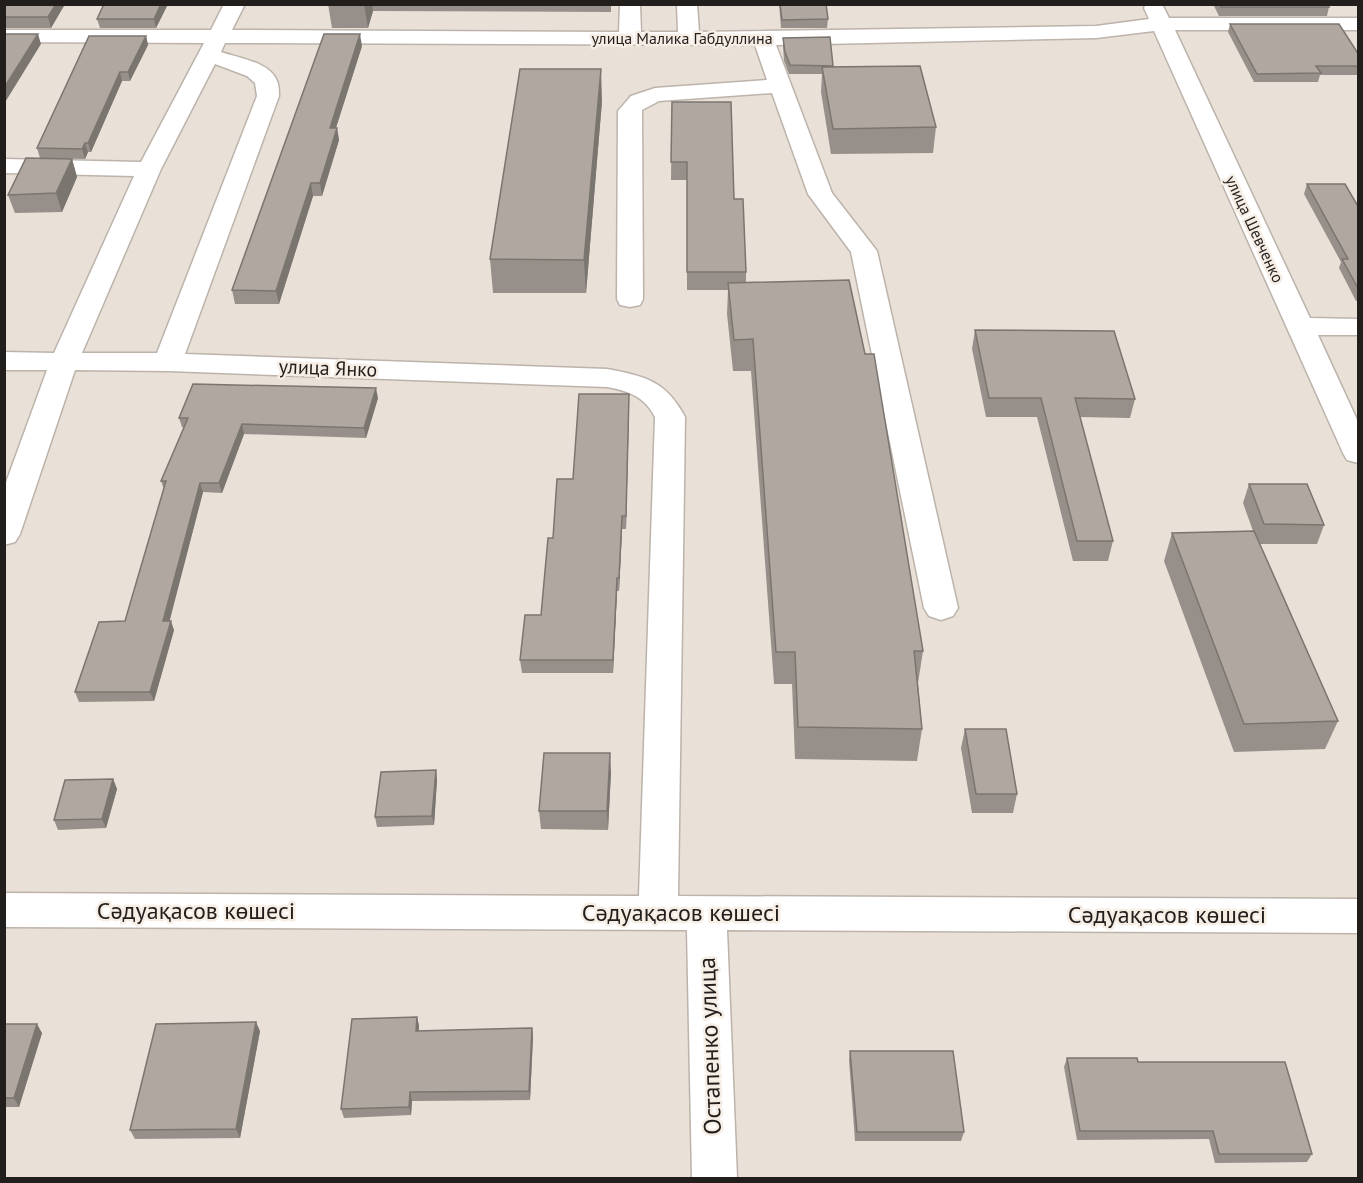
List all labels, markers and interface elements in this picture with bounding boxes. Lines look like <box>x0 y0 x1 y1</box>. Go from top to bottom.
street label: улица Малика Габдуллина <box>591 28 773 48</box>
street label: улица Шевченко <box>1221 172 1289 286</box>
street label: улица Янко <box>278 353 378 383</box>
street label: Сәдуақасов көшесі <box>97 895 295 926</box>
street label: Сәдуақасов көшесі <box>582 897 780 928</box>
street label: Сәдуақасов көшесі <box>1068 899 1266 930</box>
street label: Остапенко улица <box>691 957 728 1135</box>

